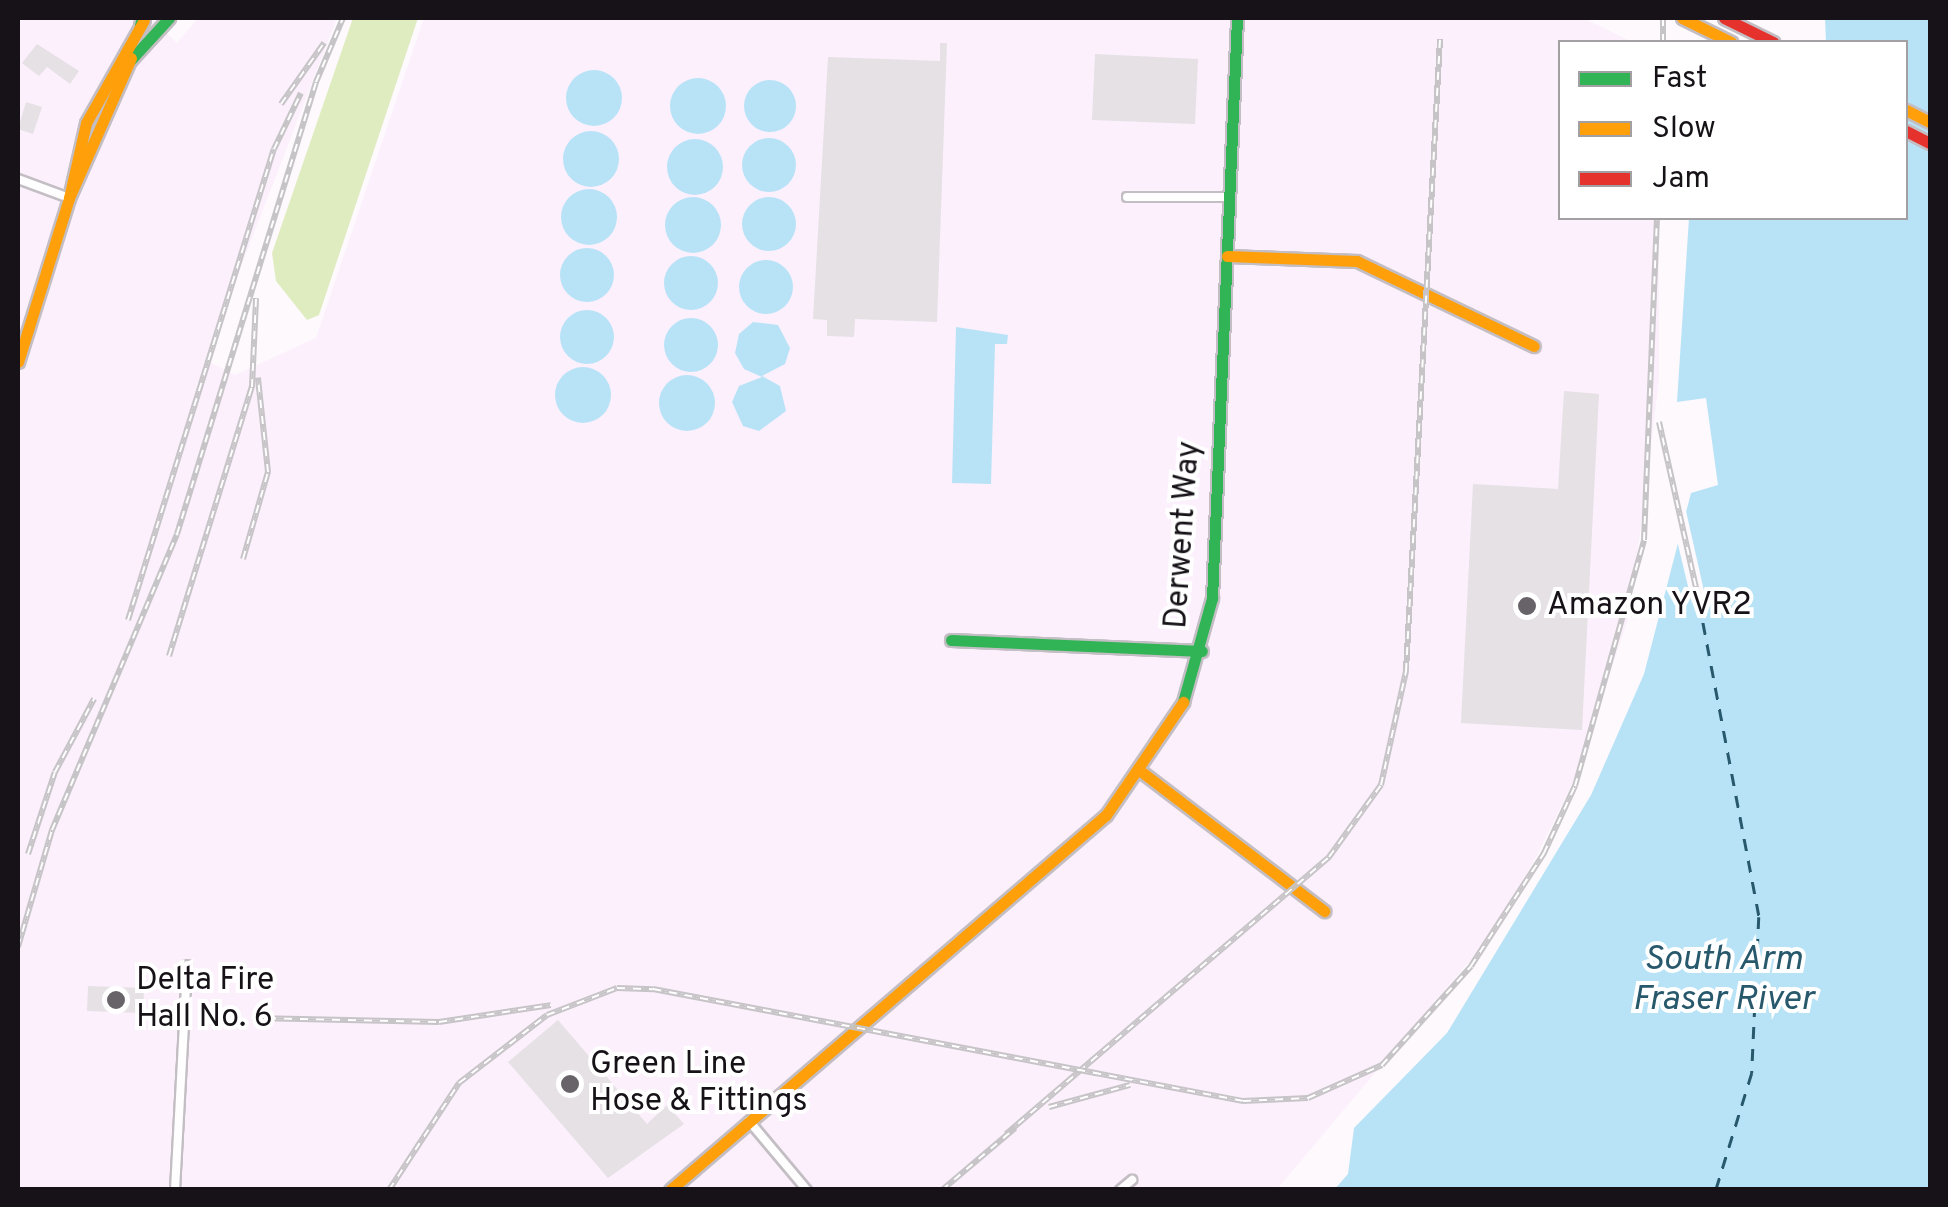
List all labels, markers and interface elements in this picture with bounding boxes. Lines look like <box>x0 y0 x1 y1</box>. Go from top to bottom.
legend <box>1558 40 1908 220</box>
text: Fast <box>1652 61 1707 98</box>
text: Slow <box>1652 111 1716 148</box>
text: Jam <box>1652 161 1710 198</box>
street label: Derwent Way <box>1158 440 1210 630</box>
place label: Amazon YVR2 <box>1547 587 1753 625</box>
marker: Amazon YVR2 <box>1516 595 1538 617</box>
water label: South Arm Fraser River <box>1632 939 1814 1021</box>
place label: Delta Fire Hall No. 6 <box>136 963 274 1038</box>
marker: Delta Fire Hall No. 6 <box>105 989 127 1011</box>
place label: Green Line Hose & Fittings <box>590 1047 807 1122</box>
marker: Green Line Hose & Fittings <box>559 1073 581 1095</box>

